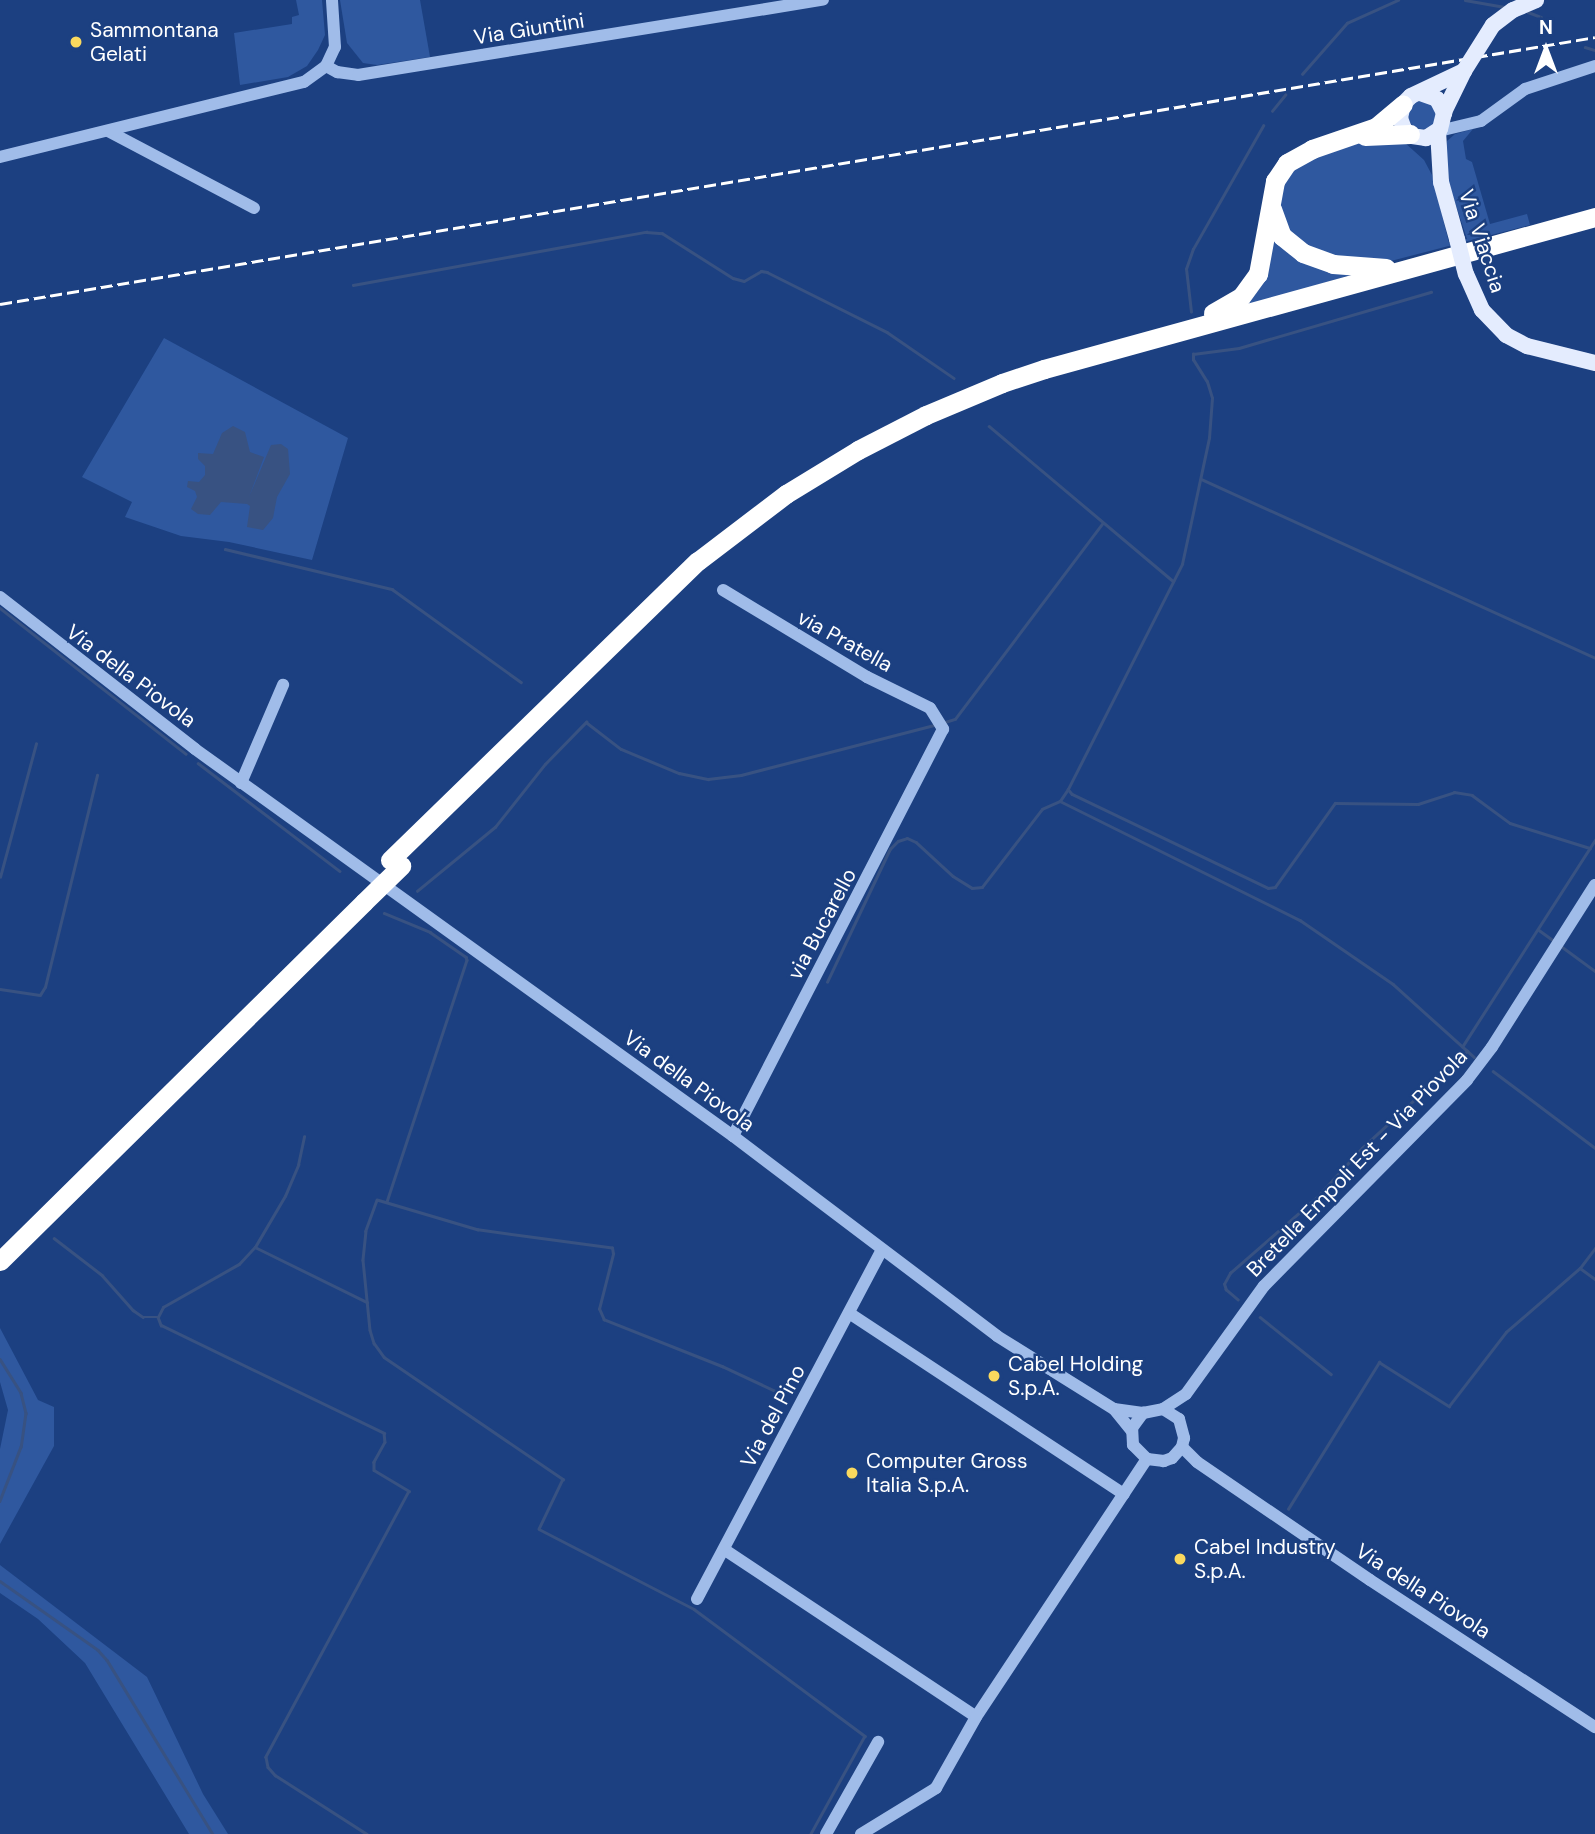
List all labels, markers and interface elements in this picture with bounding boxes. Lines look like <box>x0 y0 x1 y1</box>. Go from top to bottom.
street label: Via Giuntini <box>472 8 586 50</box>
north arrow <box>1511 14 1581 84</box>
text: N <box>1539 15 1553 40</box>
place label: Sammontana Gelati <box>90 17 219 67</box>
marker: Sammontana Gelati <box>68 34 84 50</box>
street label: Via Viaccia <box>1453 186 1511 296</box>
street label: via Pratella <box>793 605 897 677</box>
street label: Via della Piovola <box>61 619 201 733</box>
street label: via Bucarello <box>782 864 862 984</box>
street label: Via della Piovola <box>619 1025 759 1137</box>
street label: Bretella Empoli Est - Via Piovola <box>1242 1044 1472 1282</box>
place label: Cabel Holding S.p.A. <box>1008 1351 1143 1401</box>
street label: Via del Pino <box>735 1360 811 1472</box>
marker: Cabel Holding S.p.A. <box>986 1368 1002 1384</box>
place label: Computer Gross Italia S.p.A. <box>866 1448 1027 1498</box>
marker: Computer Gross Italia S.p.A. <box>844 1465 860 1481</box>
place label: Cabel Industry S.p.A. <box>1194 1534 1336 1584</box>
street label: Via della Piovola <box>1351 1538 1495 1644</box>
marker: Cabel Industry S.p.A. <box>1172 1551 1188 1567</box>

